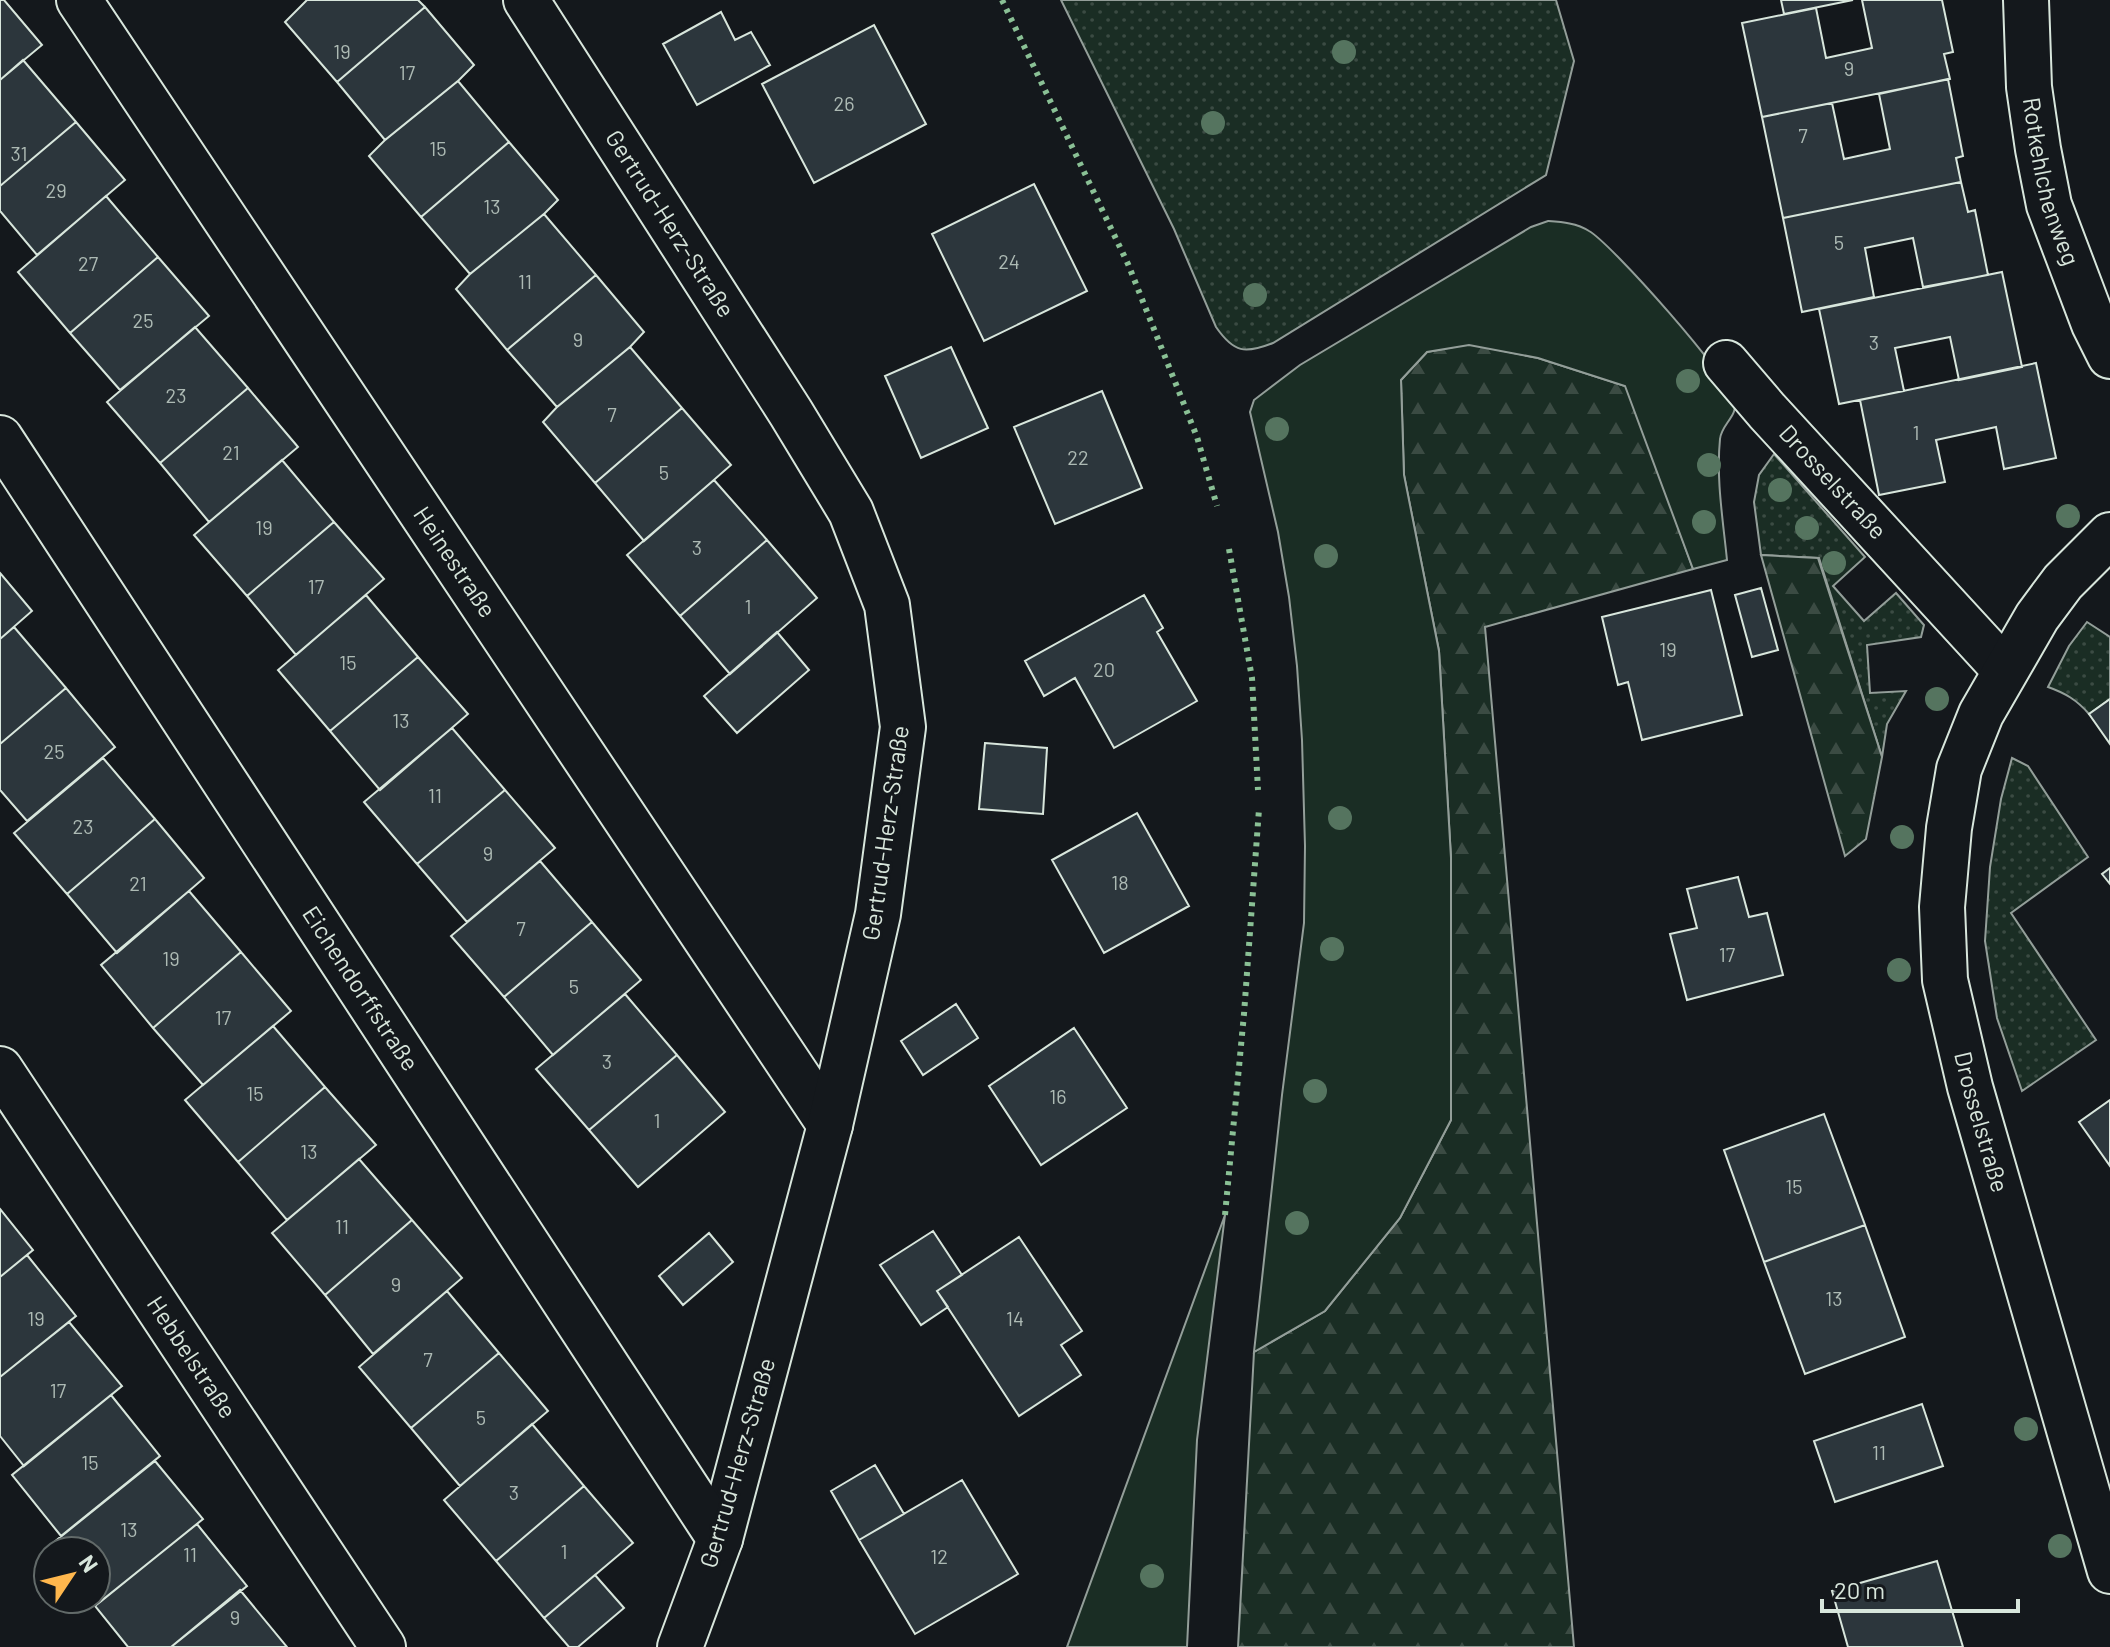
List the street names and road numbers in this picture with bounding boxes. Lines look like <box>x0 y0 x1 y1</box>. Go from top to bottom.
street label: Rotkehlchenweg <box>2018 95 2086 269</box>
street label: Gertrud-Herz-Straße <box>600 124 742 322</box>
street label: Drosselstraße <box>1774 418 1893 545</box>
street label: Heinestraße <box>408 500 503 622</box>
street label: Gertrud-Herz-Straße <box>855 723 914 942</box>
street label: Eichendorffstraße <box>297 900 426 1076</box>
street label: Drosselstraße <box>1949 1048 2016 1195</box>
street label: Hebbelstraße <box>142 1290 243 1423</box>
street label: Gertrud-Herz-Straße <box>693 1354 780 1571</box>

